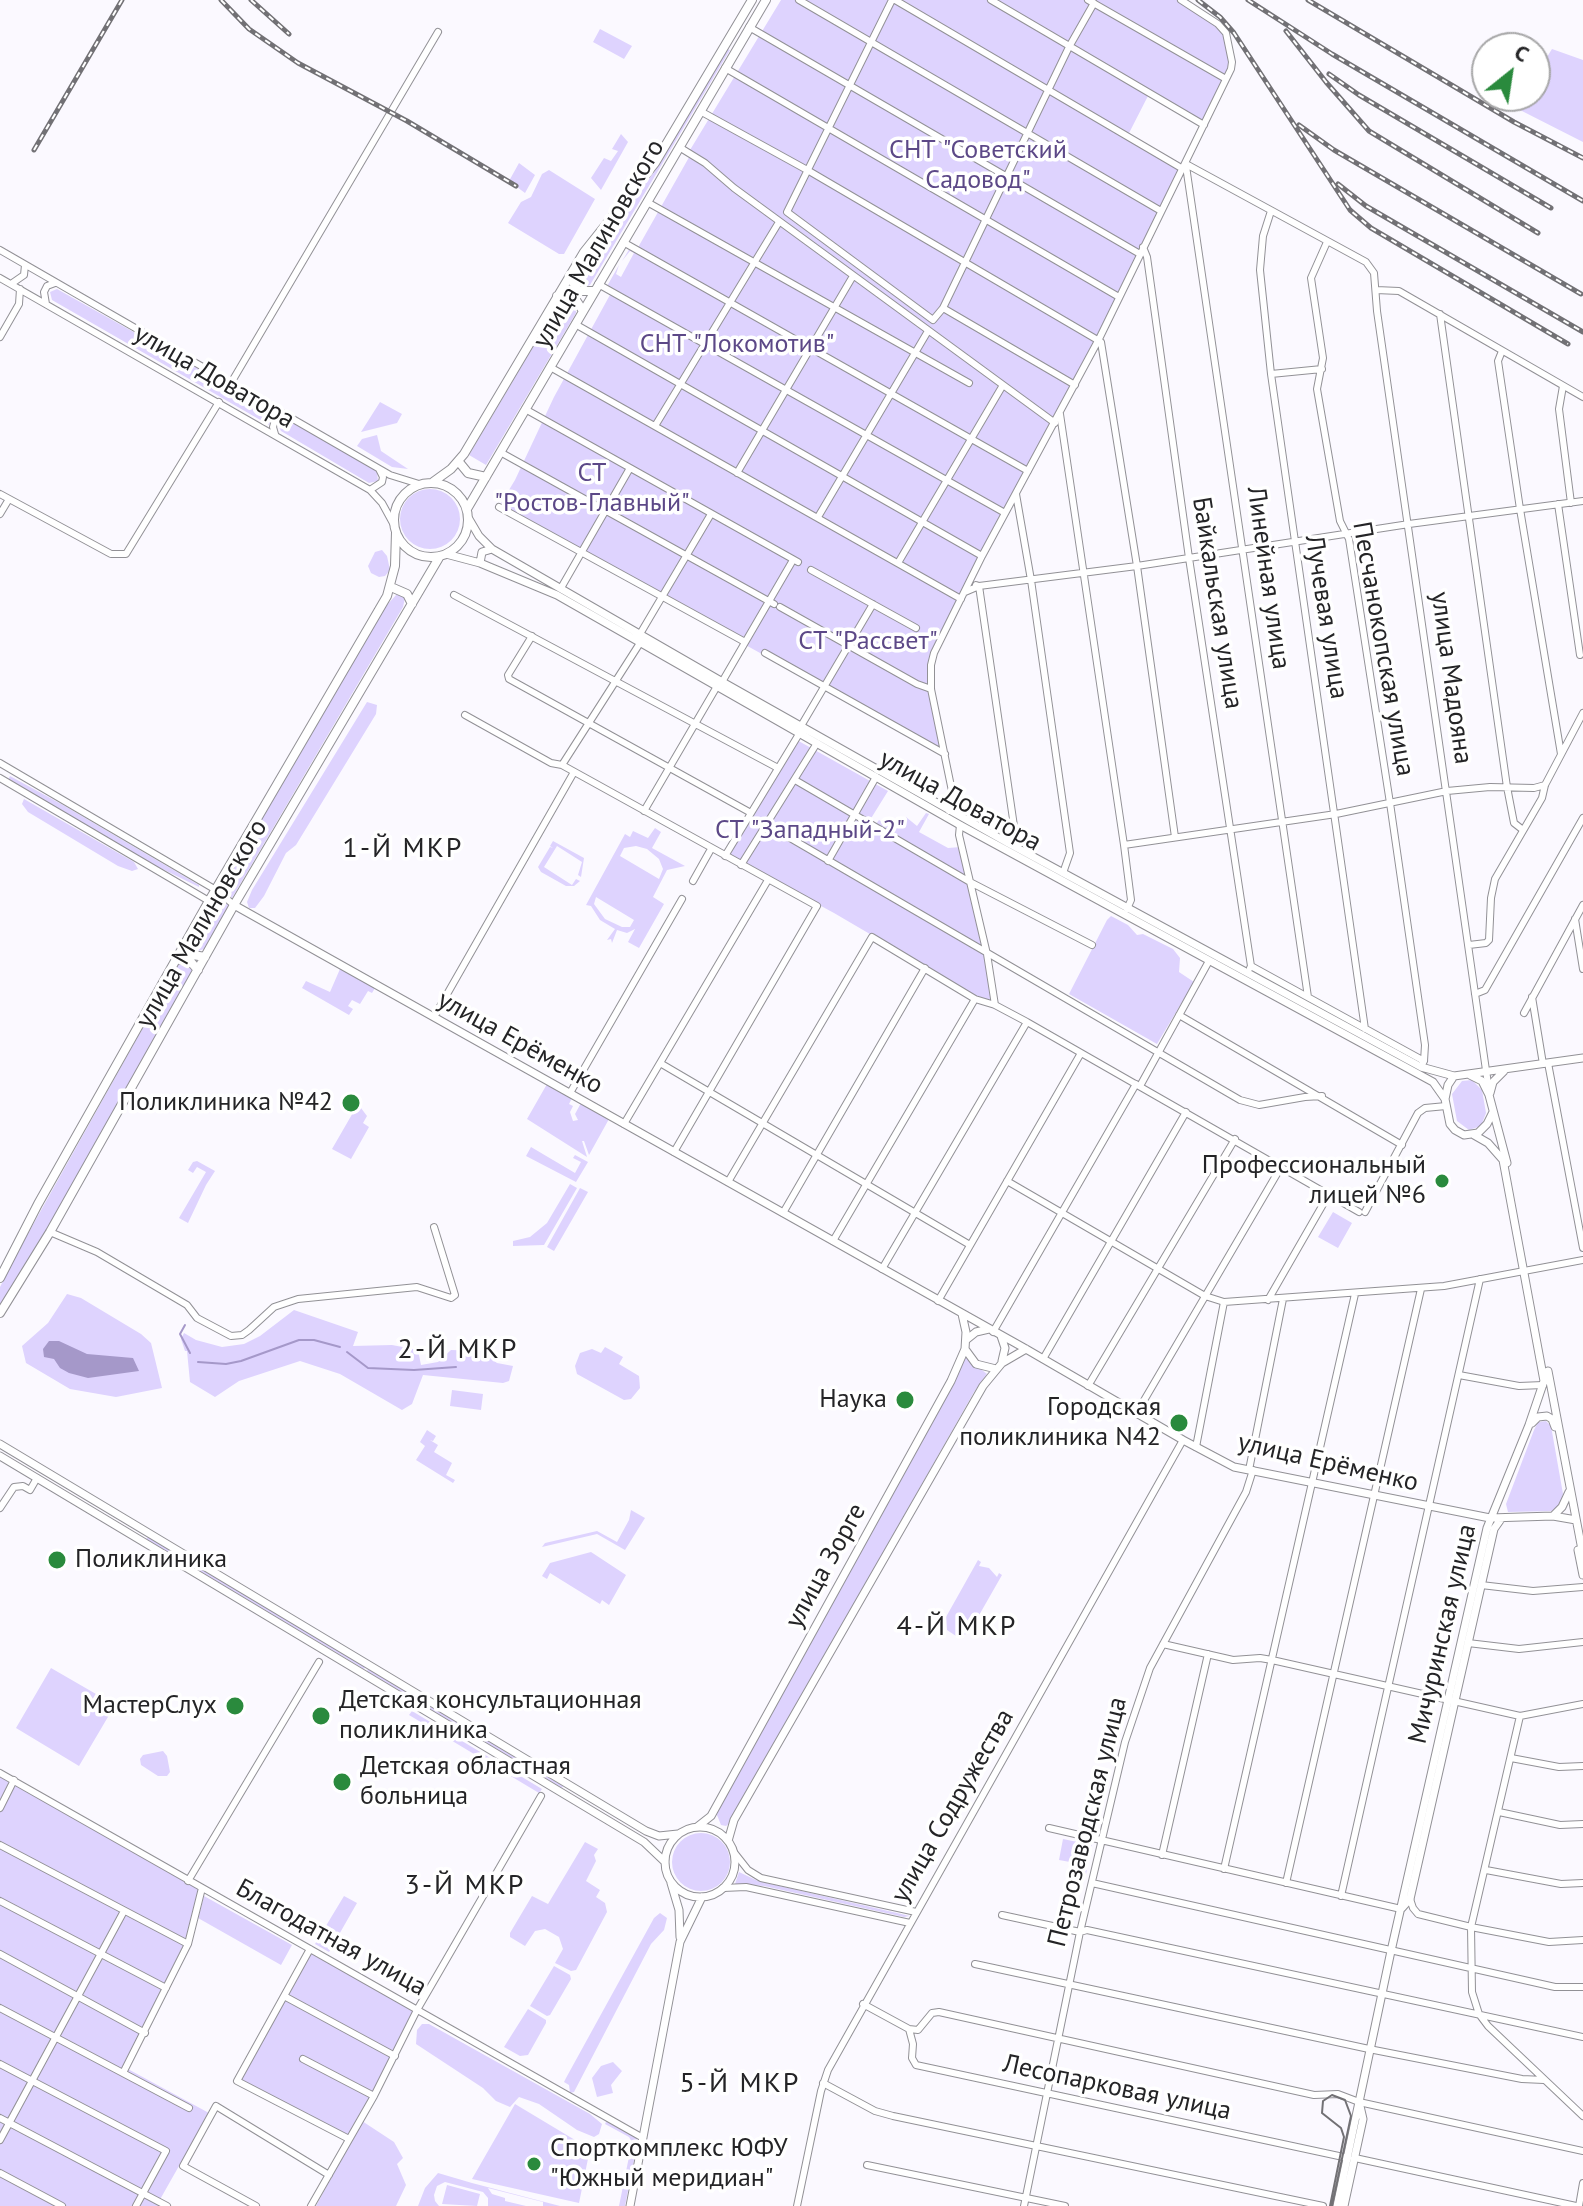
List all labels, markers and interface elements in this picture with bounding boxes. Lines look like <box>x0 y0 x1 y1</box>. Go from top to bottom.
north arrow <box>1471 32 1551 112</box>
text: С <box>1510 38 1534 68</box>
street label: улица Малиновского <box>527 134 671 354</box>
park label: СНТ "Советский Садовод" <box>889 135 1067 196</box>
street label: улица Доватора <box>128 318 300 436</box>
park label: СНТ "Локомотив" <box>640 329 834 361</box>
park label: СТ "Ростов-Главный" <box>494 458 690 520</box>
street label: Линейная улица <box>1240 485 1296 671</box>
street label: Байкальская улица <box>1185 495 1249 711</box>
street label: Песчанокопская улица <box>1345 519 1421 779</box>
street label: Лучевая улица <box>1298 533 1354 701</box>
street label: улица Мадояна <box>1423 590 1479 766</box>
park label: СТ "Рассвет" <box>798 626 938 658</box>
street label: улица Доватора <box>873 744 1047 858</box>
street label: улица Малиновского <box>130 814 274 1034</box>
park label: СТ "Западный-2" <box>715 815 905 847</box>
district label: 1-Й МКР <box>343 832 463 866</box>
street label: улица Ерёменко <box>432 985 608 1101</box>
place label: Поликлиника №42 <box>119 1087 333 1119</box>
marker: Поликлиника №42 <box>340 1092 362 1114</box>
place label: Профессиональный лицей №6 <box>1202 1150 1426 1212</box>
marker: Профессиональный лицей №6 <box>1433 1172 1451 1190</box>
district label: 2-Й МКР <box>398 1333 518 1367</box>
place label: Наука <box>819 1384 887 1416</box>
marker: Наука <box>894 1389 916 1411</box>
place label: Городская поликлиника N42 <box>959 1392 1161 1454</box>
marker: Городская поликлиника N42 <box>1168 1412 1190 1434</box>
street label: улица Ерёменко <box>1235 1427 1421 1499</box>
street label: улица Зорге <box>779 1498 873 1634</box>
street label: Мичуринская улица <box>1403 1521 1483 1747</box>
place label: Поликлиника <box>75 1544 227 1576</box>
marker: Поликлиника <box>46 1549 68 1571</box>
district label: 4-Й МКР <box>897 1610 1017 1644</box>
place label: Детская консультационная поликлиника <box>339 1685 642 1746</box>
place label: МастерСлух <box>83 1690 217 1722</box>
street label: Петрозаводская улица <box>1042 1694 1134 1950</box>
marker: МастерСлух <box>224 1695 246 1717</box>
street label: улица Содружества <box>885 1704 1021 1908</box>
marker: Детская консультационная поликлиника <box>310 1705 332 1727</box>
place label: Детская областная больница <box>360 1751 571 1812</box>
marker: Детская областная больница <box>331 1771 353 1793</box>
district label: 3-Й МКР <box>405 1869 525 1903</box>
street label: Благодатная улица <box>230 1873 432 2003</box>
street label: Лесопарковая улица <box>1000 2049 1234 2127</box>
district label: 5-Й МКР <box>680 2067 800 2101</box>
place label: Спорткомплекс ЮФУ "Южный меридиан" <box>550 2133 788 2194</box>
marker: Спорткомплекс ЮФУ "Южный меридиан" <box>525 2155 543 2173</box>

